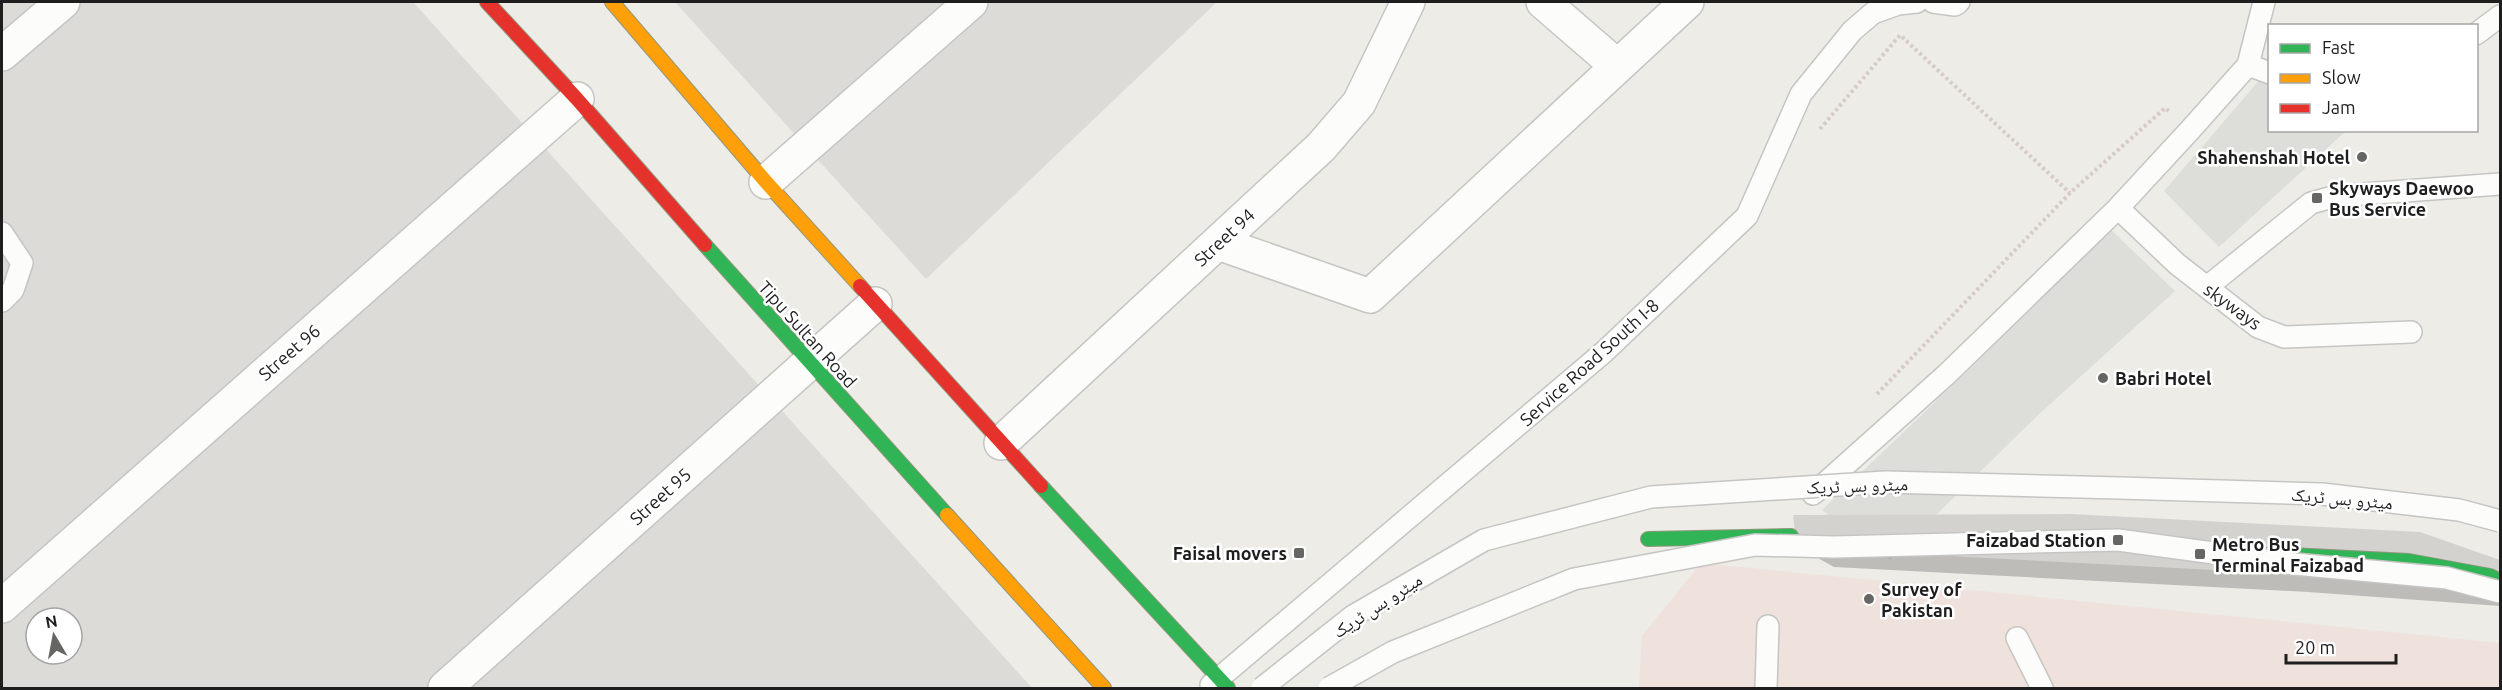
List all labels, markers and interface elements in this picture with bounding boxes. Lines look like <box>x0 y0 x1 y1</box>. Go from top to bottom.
legend <box>2268 24 2478 132</box>
text: Fast <box>2322 37 2355 57</box>
text: Slow <box>2322 67 2361 87</box>
text: Jam <box>2322 97 2356 117</box>
place label: Shahenshah Hotel <box>2197 147 2351 167</box>
marker: Shahenshah Hotel <box>2355 150 2369 164</box>
place label: Skyways Daewoo Bus Service <box>2329 178 2474 219</box>
marker: Skyways Daewoo Bus Service <box>2310 191 2324 205</box>
street label: Street 94 <box>1190 204 1258 270</box>
street label: Tipu Sultan Road <box>755 277 861 391</box>
street label: skyways <box>2201 279 2266 333</box>
street label: Service Road South I-8 <box>1516 295 1662 429</box>
street label: Street 96 <box>254 320 324 384</box>
place label: Babri Hotel <box>2115 368 2212 388</box>
marker: Babri Hotel <box>2096 371 2110 385</box>
street label: Street 95 <box>626 464 694 528</box>
street label: میٹرو بس ٹریک <box>1806 473 1908 499</box>
street label: میٹرو بس ٹریک <box>2290 484 2394 514</box>
place label: Faizabad Station <box>1966 530 2106 550</box>
marker: Faizabad Station <box>2111 533 2125 547</box>
place label: Metro Bus Terminal Faizabad <box>2212 534 2364 575</box>
place label: Faisal movers <box>1173 543 1287 563</box>
marker: Faisal movers <box>1292 546 1306 560</box>
marker: Metro Bus Terminal Faizabad <box>2193 547 2207 561</box>
street label: میٹرو بس ٹریک <box>1329 569 1426 643</box>
place label: Survey of Pakistan <box>1881 579 1962 620</box>
marker: Survey of Pakistan <box>1862 592 1876 606</box>
north arrow <box>24 606 84 666</box>
text: N <box>44 611 59 631</box>
scale bar <box>2286 627 2396 665</box>
text: 20 m <box>2295 637 2335 657</box>

